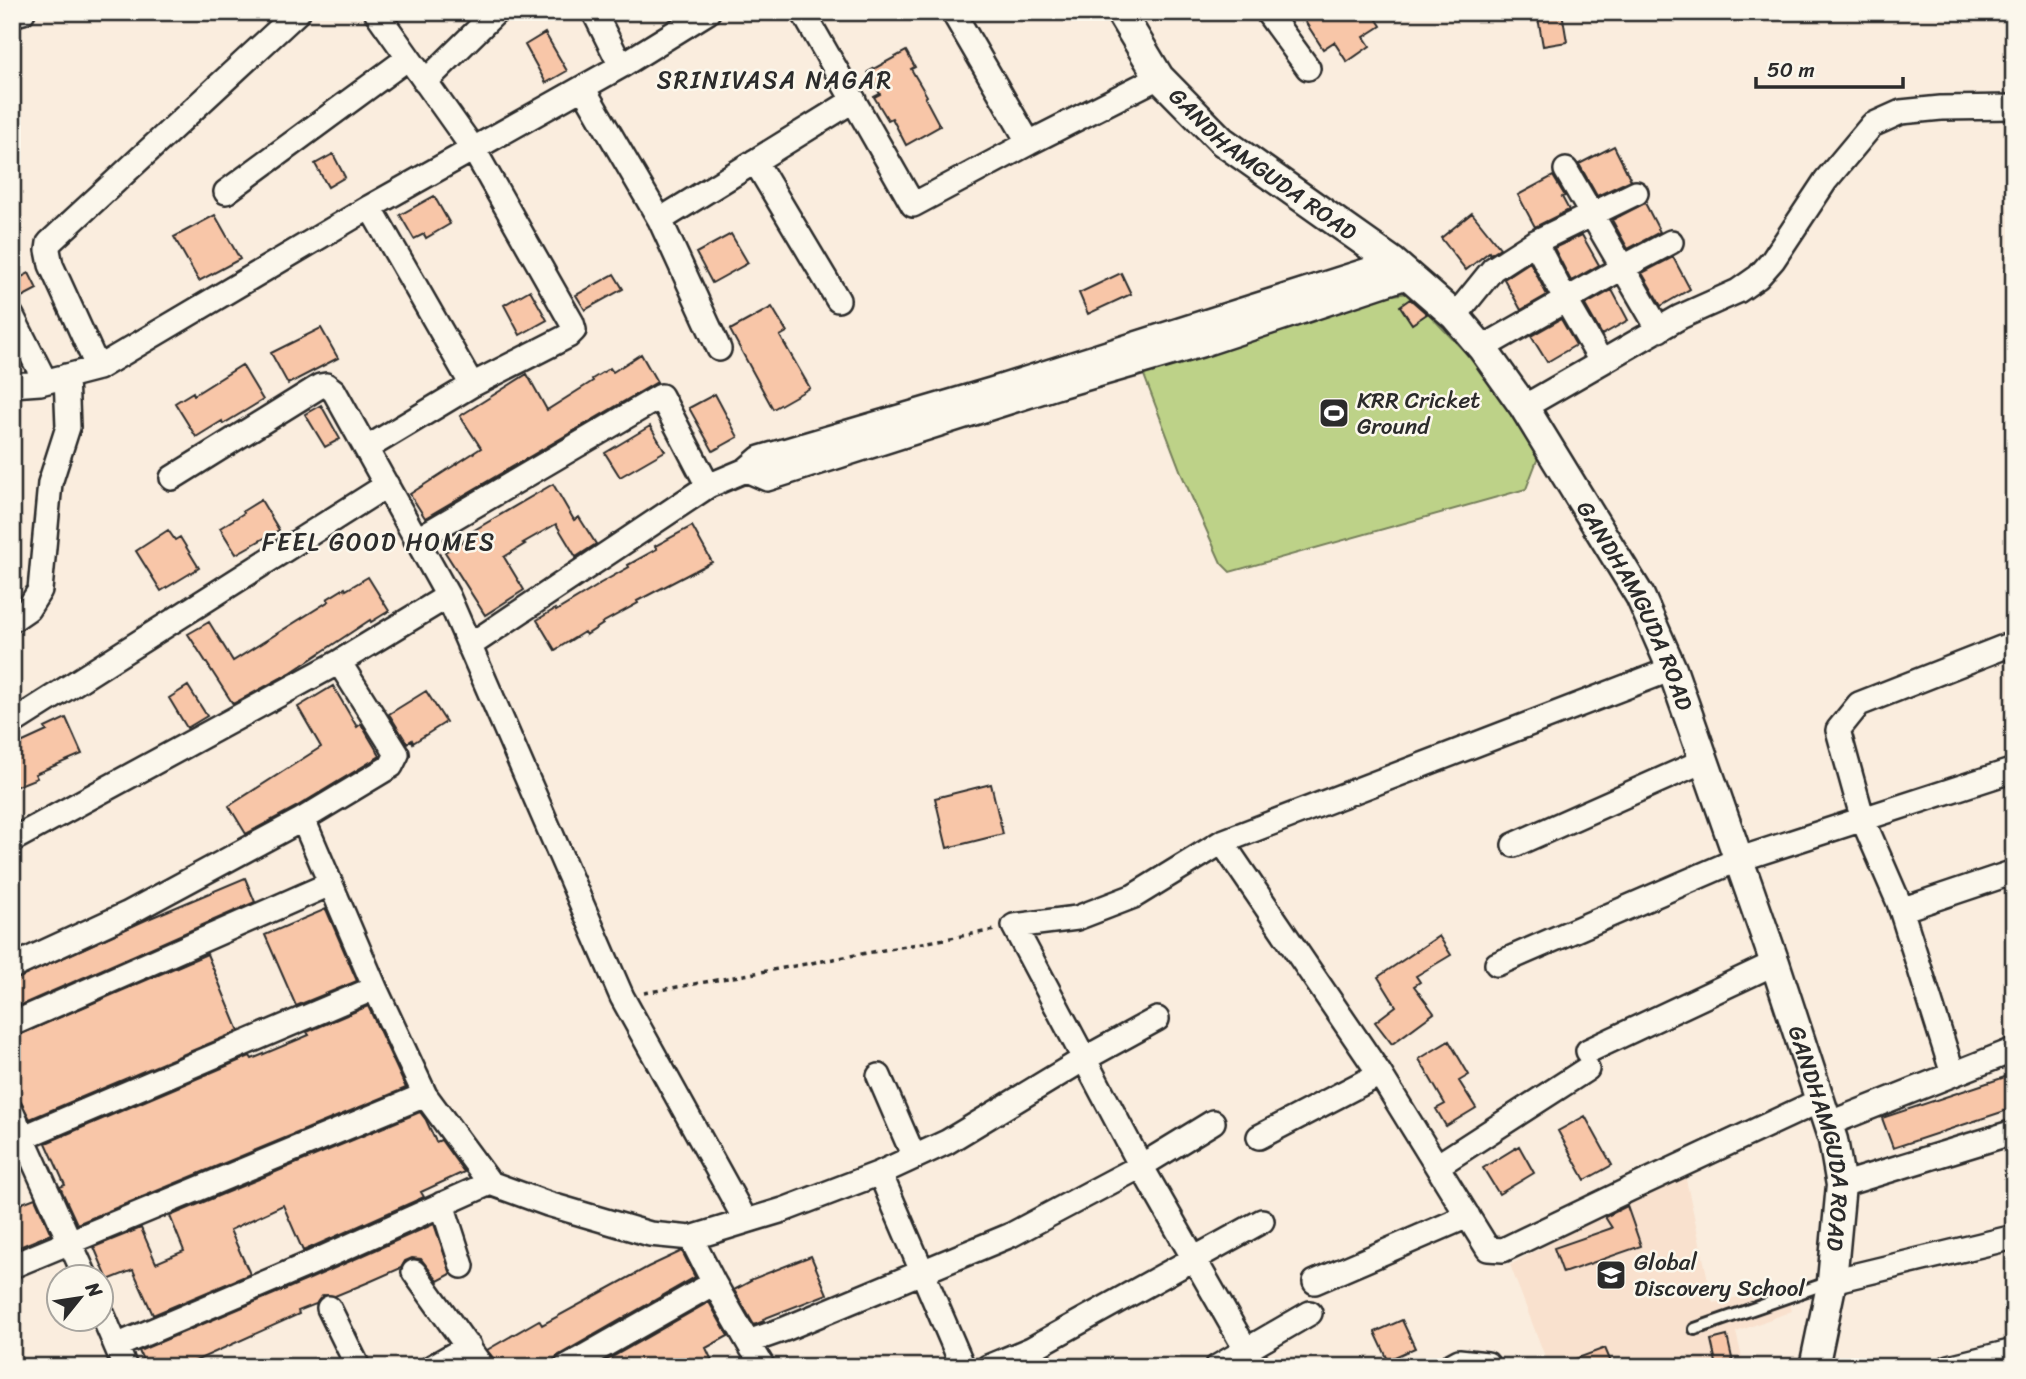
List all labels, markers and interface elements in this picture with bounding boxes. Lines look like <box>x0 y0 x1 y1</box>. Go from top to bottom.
scale bar <box>1756 46 1904 90</box>
text: 50 m <box>1767 51 1815 89</box>
district label: SRINIVASA NAGAR <box>657 59 893 101</box>
street label: GANDHAMGUDA ROAD <box>1159 77 1366 252</box>
place label: KRR Cricket Ground <box>1357 380 1480 447</box>
sports icon: KRR Cricket Ground <box>1317 396 1351 430</box>
street label: GANDHAMGUDA ROAD <box>1565 492 1706 716</box>
district label: FEEL GOOD HOMES <box>262 521 496 563</box>
street label: GANDHAMGUDA ROAD <box>1776 1020 1862 1253</box>
place label: Global Discovery School <box>1634 1242 1805 1309</box>
school or university icon: Global Discovery School <box>1594 1258 1628 1292</box>
north arrow <box>46 1264 116 1334</box>
text: N <box>76 1275 112 1304</box>

